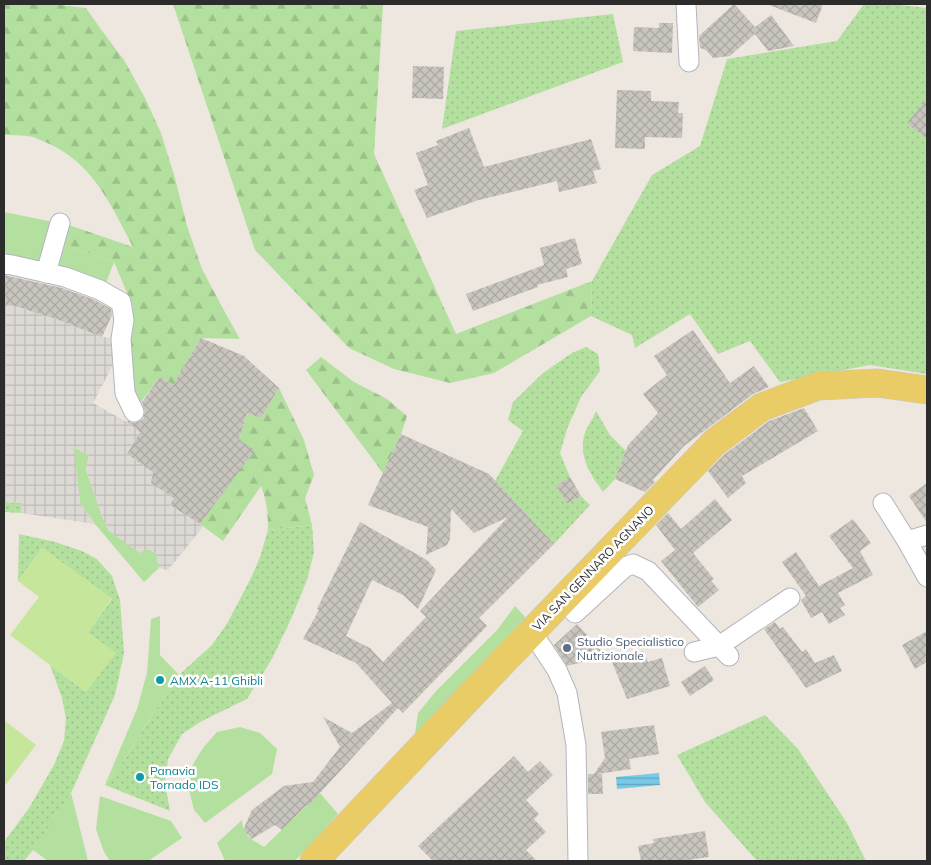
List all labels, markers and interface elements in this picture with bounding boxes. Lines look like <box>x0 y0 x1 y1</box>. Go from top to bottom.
street label: VIA SAN GENNARO AGNANO <box>529 502 657 634</box>
place label: Studio Specialistico Nutrizionale <box>577 634 684 663</box>
marker: Studio Specialistico Nutrizionale <box>561 642 573 654</box>
place label: AMX A-11 Ghibli <box>170 673 263 688</box>
marker: AMX A-11 Ghibli <box>154 674 166 686</box>
place label: Panavia Tornado IDS <box>150 763 219 792</box>
marker: Panavia Tornado IDS <box>134 771 146 783</box>

